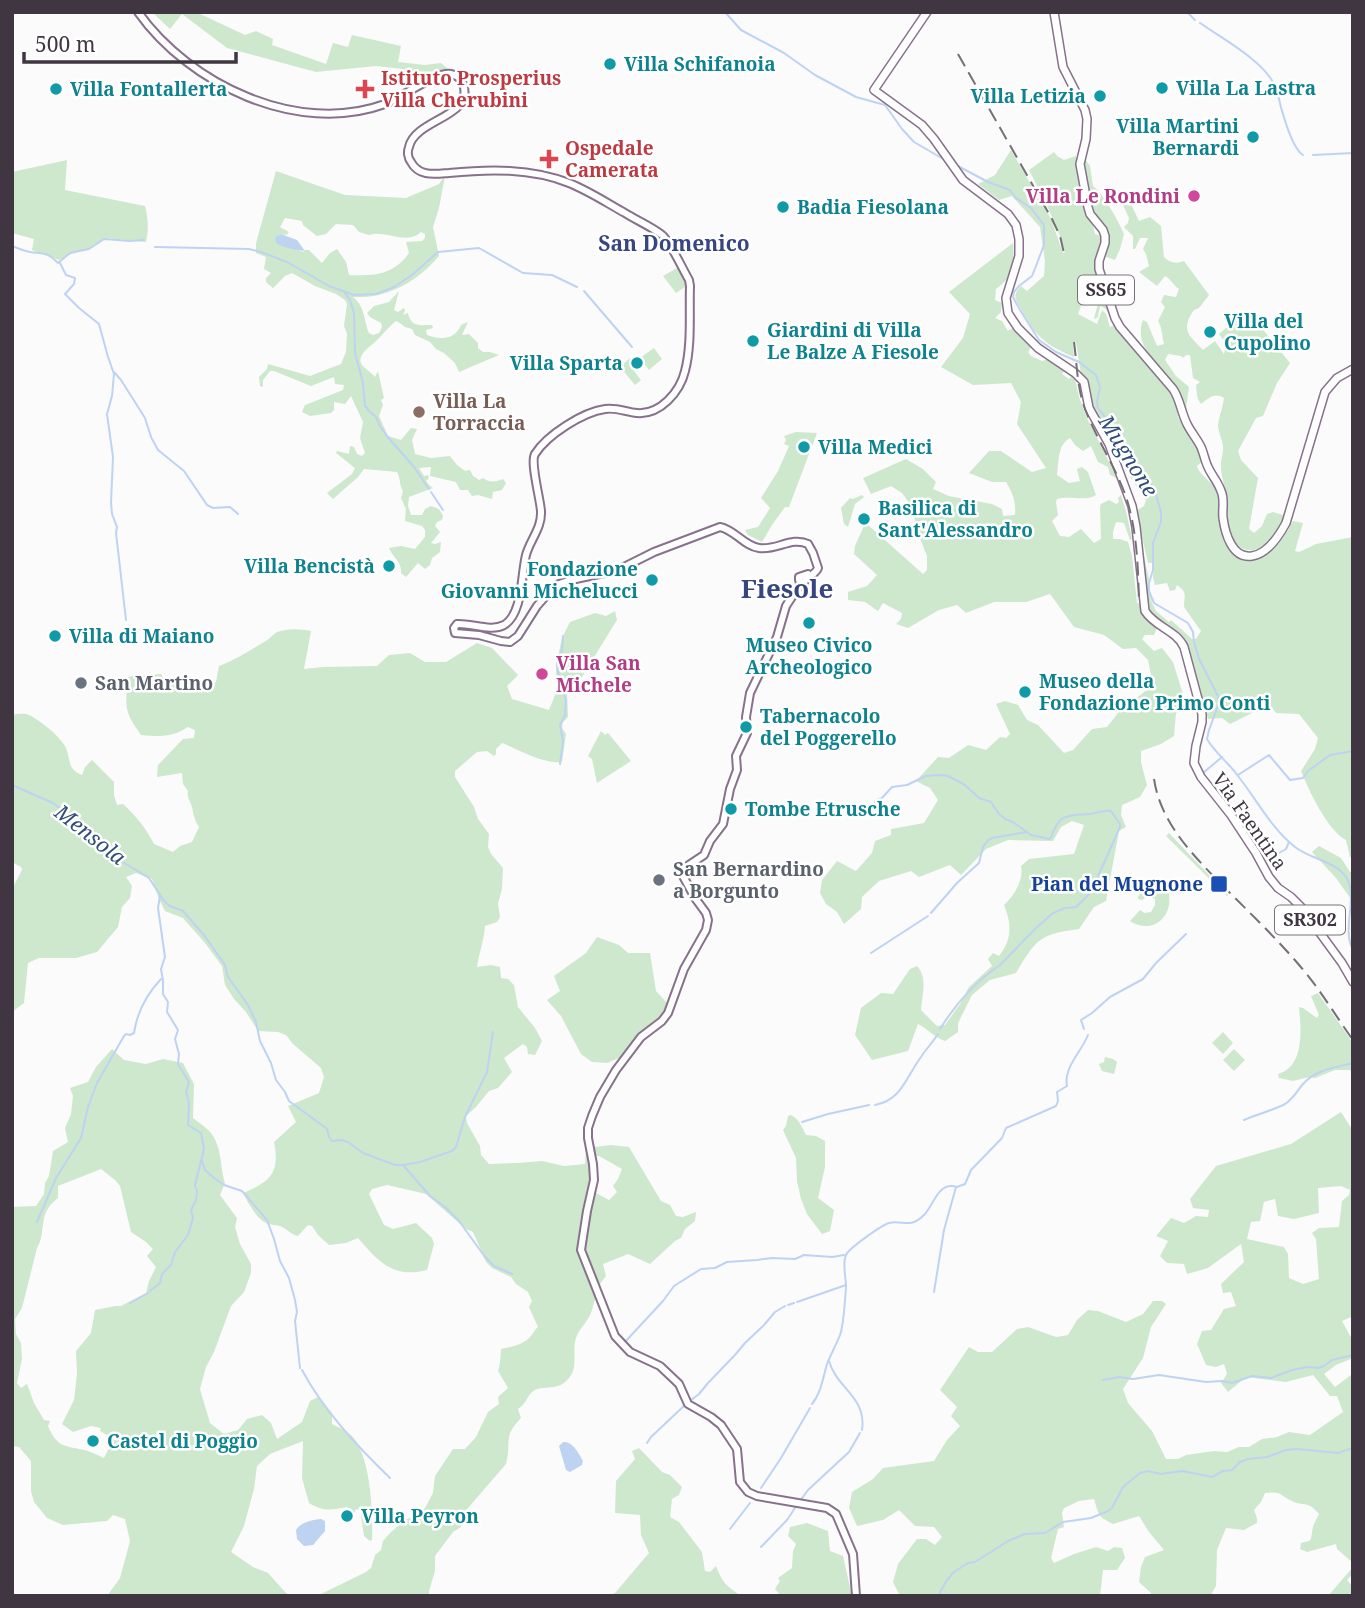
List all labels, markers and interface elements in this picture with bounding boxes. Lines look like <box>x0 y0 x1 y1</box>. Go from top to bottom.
scale bar <box>24 21 236 65</box>
text: 500 m <box>35 30 96 58</box>
place label: Villa Schifanoia <box>624 51 776 77</box>
marker: Villa Schifanoia <box>602 56 618 72</box>
place label: Istituto Prosperius Villa Cherubini <box>381 65 561 113</box>
place label: Villa La Lastra <box>1176 75 1316 101</box>
place label: Villa Fontallerta <box>70 76 227 102</box>
marker: Istituto Prosperius Villa Cherubini <box>355 79 375 99</box>
marker: Villa La Lastra <box>1154 80 1170 96</box>
marker: Villa Fontallerta <box>48 81 64 97</box>
place label: Villa Letizia <box>971 83 1086 109</box>
marker: Villa Letizia <box>1092 88 1108 104</box>
place label: Villa Martini Bernardi <box>1116 113 1239 161</box>
marker: Villa Martini Bernardi <box>1245 129 1261 145</box>
place label: Ospedale Camerata <box>565 135 659 183</box>
marker: Ospedale Camerata <box>539 149 559 169</box>
place label: Villa Le Rondini <box>1026 183 1180 209</box>
marker: Villa Le Rondini <box>1186 188 1202 204</box>
place label: Badia Fiesolana <box>797 194 949 220</box>
marker: Badia Fiesolana <box>775 199 791 215</box>
district label: San Domenico <box>598 229 750 257</box>
road number: SS65 <box>1078 276 1134 304</box>
place label: Villa del Cupolino <box>1224 308 1311 356</box>
place label: Giardini di Villa Le Balze A Fiesole <box>767 317 939 365</box>
marker: Villa del Cupolino <box>1202 324 1218 340</box>
marker: Giardini di Villa Le Balze A Fiesole <box>745 333 761 349</box>
place label: Villa Sparta <box>510 350 623 376</box>
marker: Villa Sparta <box>629 355 645 371</box>
place label: Villa La Torraccia <box>433 388 525 436</box>
marker: Villa La Torraccia <box>411 404 427 420</box>
water label: Mugnone <box>1092 408 1165 502</box>
place label: Villa Medici <box>818 434 933 460</box>
marker: Villa Medici <box>796 439 812 455</box>
place label: Basilica di Sant'Alessandro <box>878 495 1033 543</box>
marker: Basilica di Sant'Alessandro <box>856 511 872 527</box>
place label: Villa Bencistà <box>244 553 375 579</box>
place label: Fondazione Giovanni Michelucci <box>441 556 638 604</box>
marker: Villa Bencistà <box>381 558 397 574</box>
district label: Fiesole <box>741 570 833 606</box>
marker: Fondazione Giovanni Michelucci <box>644 572 660 588</box>
marker: Museo Civico Archeologico <box>801 615 817 631</box>
place label: Villa di Maiano <box>69 623 215 649</box>
marker: Villa di Maiano <box>47 628 63 644</box>
place label: Museo Civico Archeologico <box>746 632 872 680</box>
place label: Villa San Michele <box>556 650 641 698</box>
marker: Villa San Michele <box>534 666 550 682</box>
place label: Museo della Fondazione Primo Conti <box>1039 668 1271 716</box>
place label: San Martino <box>95 670 213 696</box>
marker: San Martino <box>73 675 89 691</box>
marker: Museo della Fondazione Primo Conti <box>1017 684 1033 700</box>
place label: Tabernacolo del Poggerello <box>760 703 897 751</box>
marker: Tabernacolo del Poggerello <box>738 719 754 735</box>
street label: Via Faentina <box>1207 767 1293 875</box>
place label: Tombe Etrusche <box>745 796 901 822</box>
water label: Mensola <box>49 797 133 871</box>
marker: Tombe Etrusche <box>723 801 739 817</box>
place label: San Bernardino a Borgunto <box>673 856 824 904</box>
place label: Pian del Mugnone <box>1031 871 1203 897</box>
marker: San Bernardino a Borgunto <box>651 872 667 888</box>
marker: Pian del Mugnone <box>1209 874 1229 894</box>
road number: SR302 <box>1275 905 1345 934</box>
place label: Castel di Poggio <box>107 1428 258 1454</box>
marker: Castel di Poggio <box>85 1433 101 1449</box>
place label: Villa Peyron <box>361 1503 479 1529</box>
marker: Villa Peyron <box>339 1508 355 1524</box>

